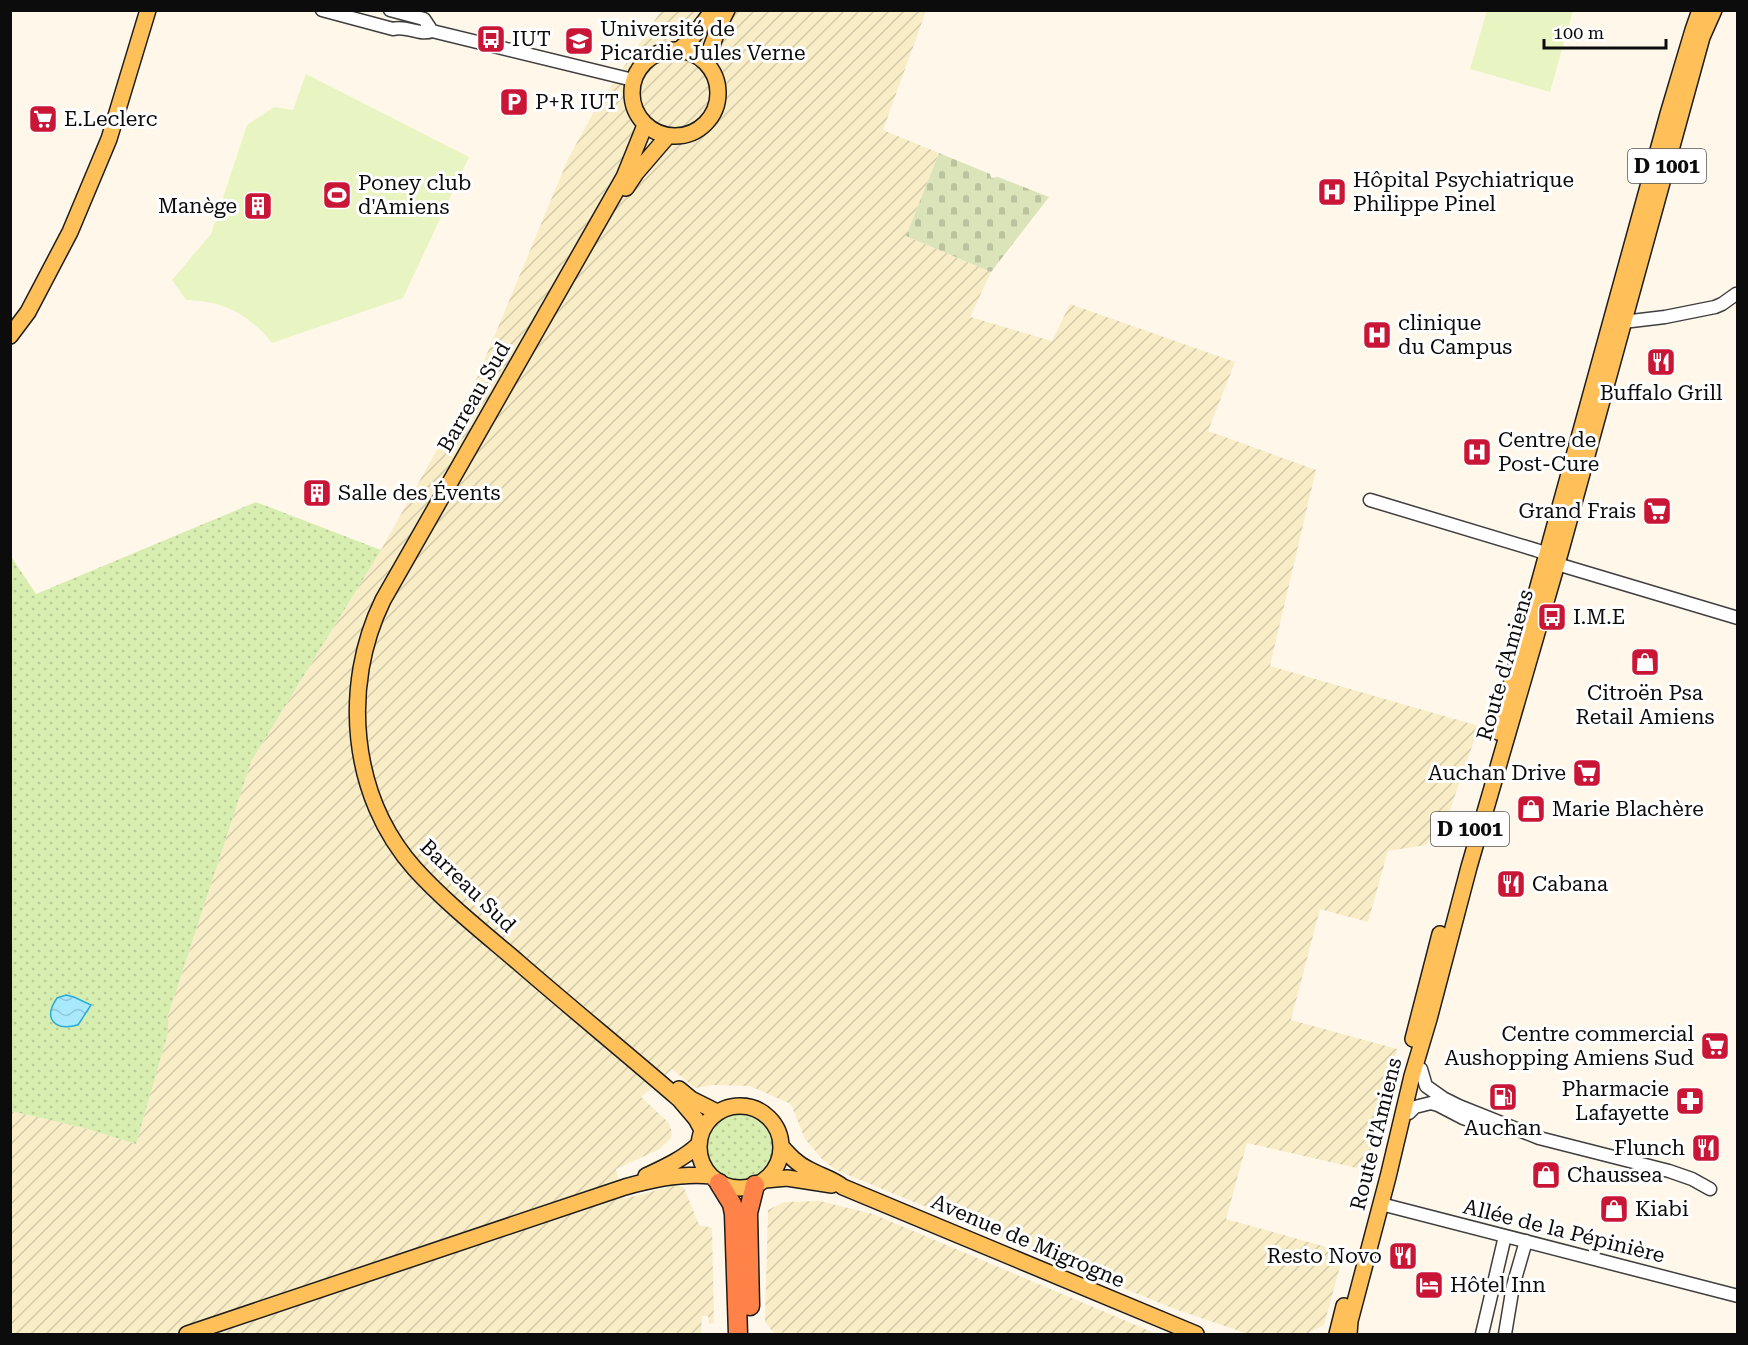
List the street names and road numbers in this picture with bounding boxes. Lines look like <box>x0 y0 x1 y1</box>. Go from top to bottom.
road number: D 1001 <box>1628 149 1706 183</box>
street label: Barreau Sud <box>433 337 515 456</box>
street label: Route d'Amiens <box>1472 587 1538 743</box>
road number: D 1001 <box>1431 812 1509 846</box>
street label: Barreau Sud <box>415 835 521 938</box>
street label: Route d'Amiens <box>1345 1055 1407 1213</box>
street label: Avenue de Migrogne <box>928 1189 1128 1293</box>
street label: Allée de la Pépinière <box>1461 1194 1667 1268</box>

